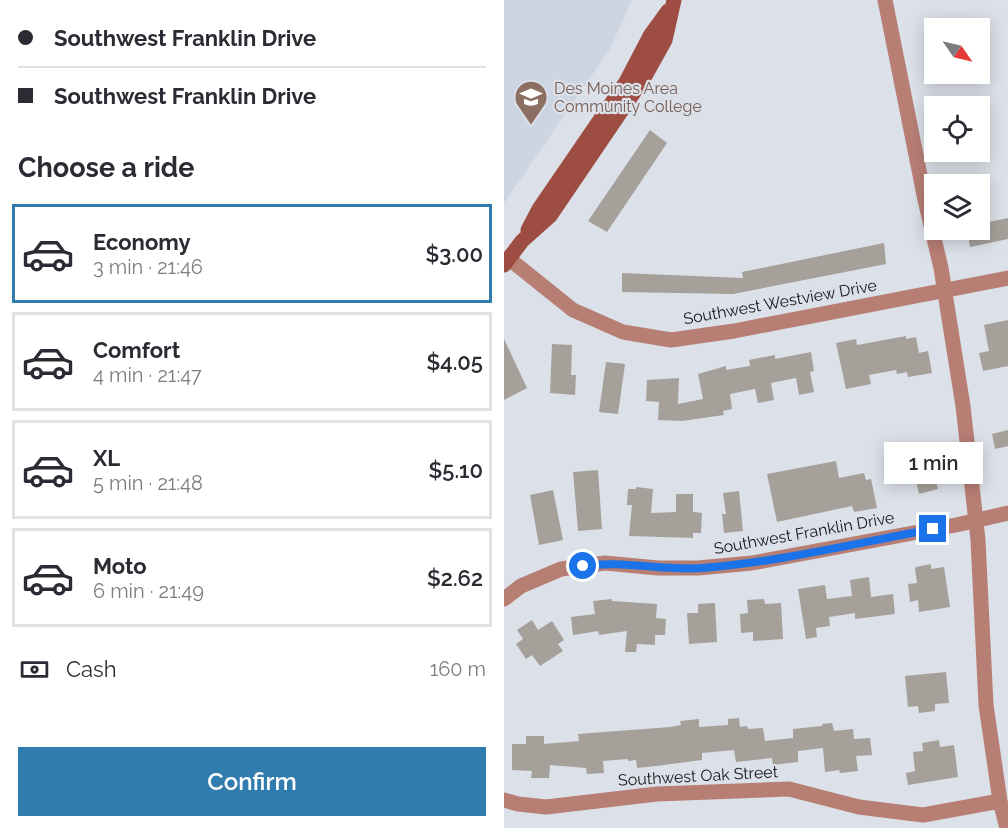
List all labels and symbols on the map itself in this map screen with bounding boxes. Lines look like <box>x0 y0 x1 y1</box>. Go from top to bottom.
north arrow <box>924 18 990 84</box>
school or university icon: Des Moines Area Community College <box>513 79 549 126</box>
place label: Des Moines Area Community College <box>554 79 702 116</box>
street label: Southwest Westview Drive <box>682 276 878 328</box>
callout: 1 min <box>884 442 982 484</box>
street label: Southwest Franklin Drive <box>712 508 896 558</box>
route end <box>919 515 946 542</box>
route start <box>569 552 596 579</box>
street label: Southwest Oak Street <box>618 762 779 790</box>

